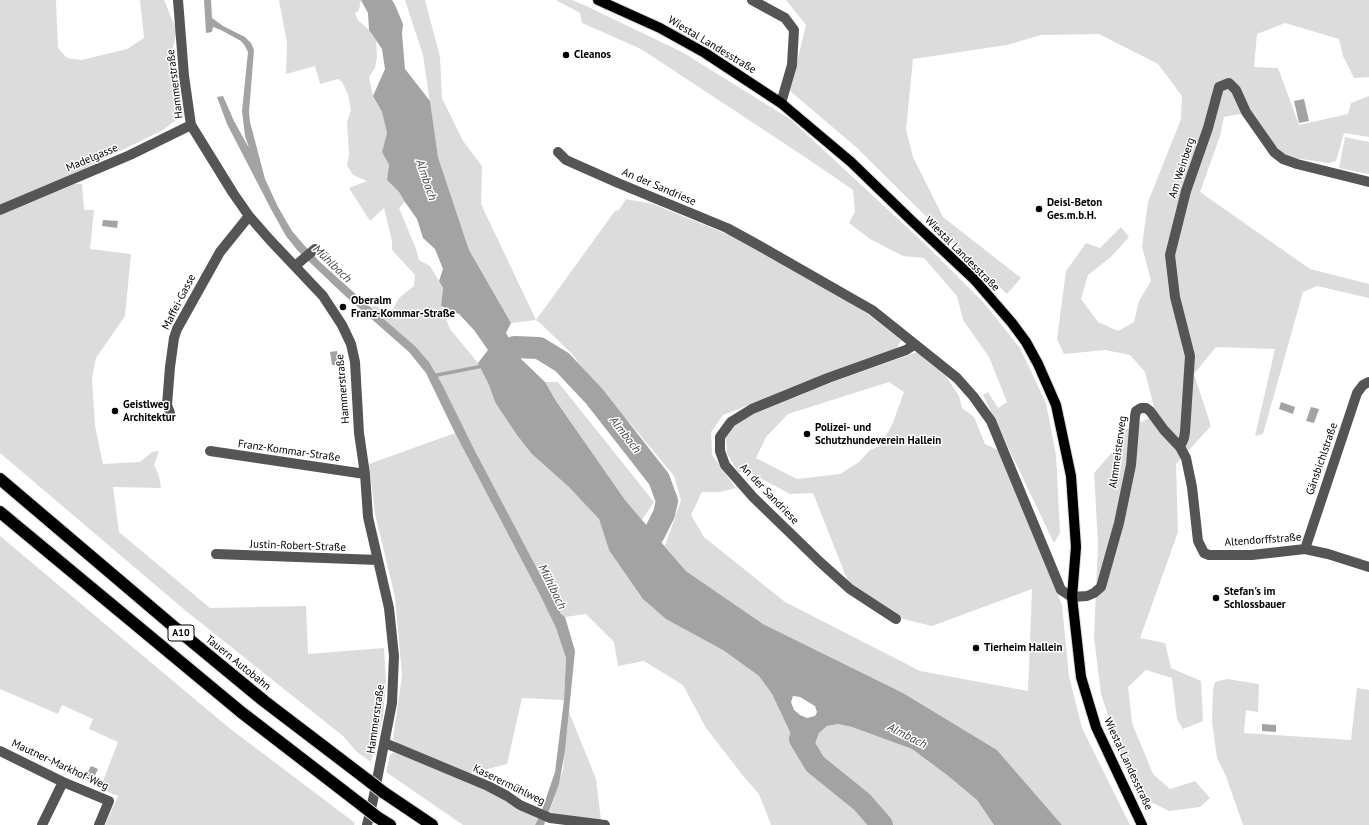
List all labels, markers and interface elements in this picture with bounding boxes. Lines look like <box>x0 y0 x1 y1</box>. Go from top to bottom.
street label: Wiestal Landesstraße <box>666 14 758 76</box>
place label: Cleanos <box>574 48 611 62</box>
street label: Hammerstraße <box>164 49 186 119</box>
marker: Cleanos <box>561 50 571 60</box>
street label: Am Weinberg <box>1166 136 1198 200</box>
street label: Madelgasse <box>64 141 120 175</box>
water label: Almbach <box>412 158 440 202</box>
street label: An der Sandriese <box>620 165 698 209</box>
place label: Deisl-Beton Ges.m.b.H. <box>1047 196 1102 222</box>
marker: Deisl-Beton Ges.m.b.H. <box>1034 204 1044 214</box>
street label: Wiestal Landesstraße <box>922 214 1002 294</box>
water label: Mühlbach <box>310 242 354 286</box>
street label: Maffei-Gasse <box>159 272 199 332</box>
place label: Oberalm Franz-Kommar-Straße <box>351 294 455 320</box>
marker: Oberalm Franz-Kommar-Straße <box>338 302 348 312</box>
street label: Hammerstraße <box>333 354 353 424</box>
place label: Geistlweg Architektur <box>123 398 176 424</box>
marker: Geistlweg Architektur <box>110 406 120 416</box>
water label: Almbach <box>606 414 644 456</box>
street label: Almmeisterweg <box>1106 415 1130 489</box>
place label: Polizei- und Schutzhundeverein Hallein <box>815 421 941 447</box>
street label: Gänsbichlstraße <box>1303 421 1341 497</box>
marker: Polizei- und Schutzhundeverein Hallein <box>802 429 812 439</box>
street label: Franz-Kommar-Straße <box>237 437 341 465</box>
street label: An der Sandriese <box>737 461 801 527</box>
street label: Altendorffstraße <box>1224 531 1302 549</box>
street label: Justin-Robert-Straße <box>250 538 346 554</box>
water label: Mühlbach <box>535 562 569 612</box>
place label: Stefan's im Schlossbauer <box>1224 585 1286 611</box>
marker: Stefan's im Schlossbauer <box>1211 593 1221 603</box>
road number: A10 <box>168 625 194 641</box>
street label: Tauern Autobahn <box>203 633 273 693</box>
place label: Tierheim Hallein <box>984 641 1062 655</box>
marker: Tierheim Hallein <box>971 643 981 653</box>
street label: Hammerstraße <box>365 684 387 754</box>
street label: Wiestal Landesstraße <box>1101 716 1155 812</box>
water label: Almbach <box>885 720 929 752</box>
street label: Mautner-Markhof-Weg <box>9 737 111 793</box>
street label: Kaserermühlweg <box>471 762 547 808</box>

